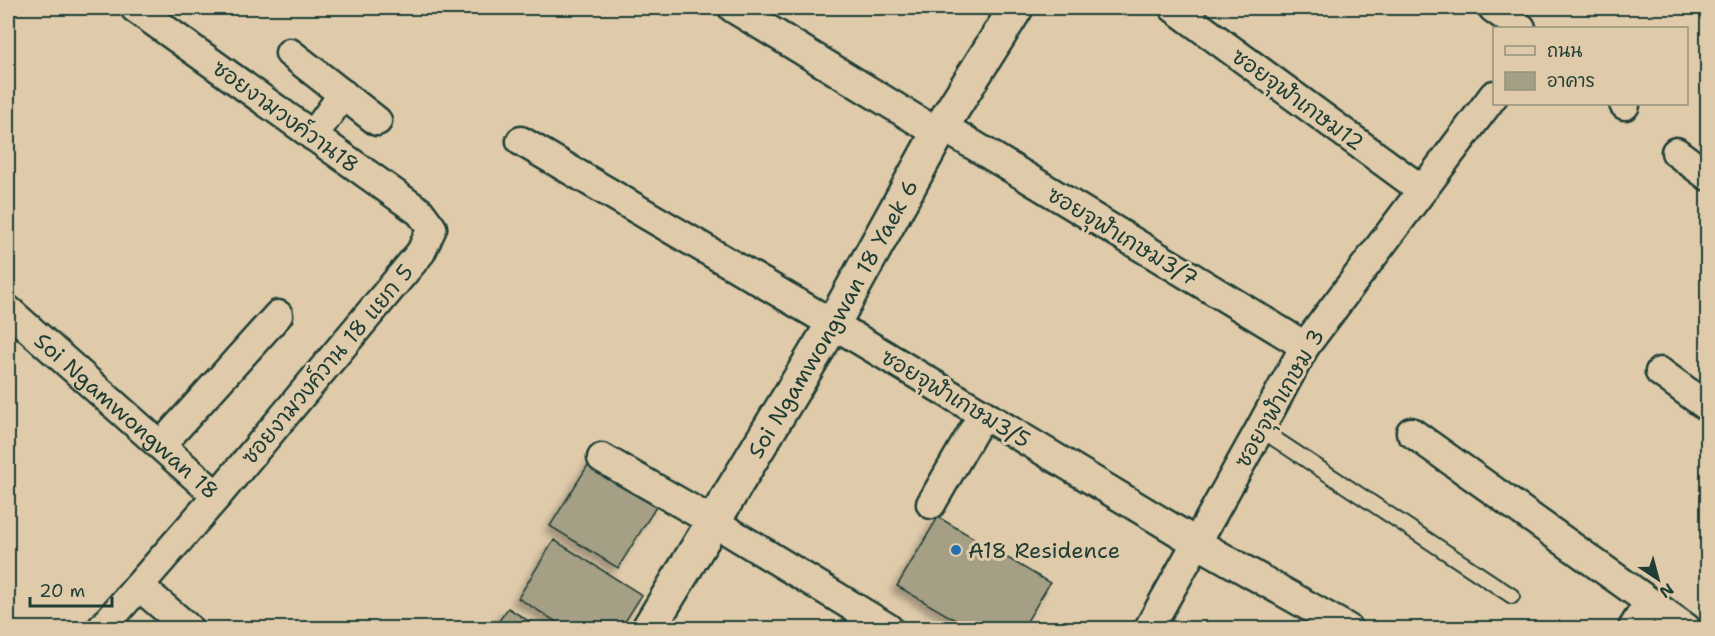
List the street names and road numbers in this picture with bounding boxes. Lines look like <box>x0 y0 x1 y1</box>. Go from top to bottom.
street label: ซอยจุฬาเกษม12 <box>1225 42 1370 159</box>
street label: ซอยงามวงค์วาน18 <box>207 53 365 179</box>
street label: Soi Ngamwongwan 18 Yaek 6 <box>741 174 925 464</box>
street label: ซอยจุฬาเกษม3/7 <box>1041 180 1204 295</box>
street label: ซอยงามวงค์วาน 18 แยก 5 <box>235 258 420 471</box>
street label: ซอยจุฬาเกษม 3 <box>1228 323 1333 474</box>
street label: Soi Ngamwongwan 18 <box>28 326 225 506</box>
street label: ซอยจุฬาเกษม3/5 <box>875 342 1036 456</box>

